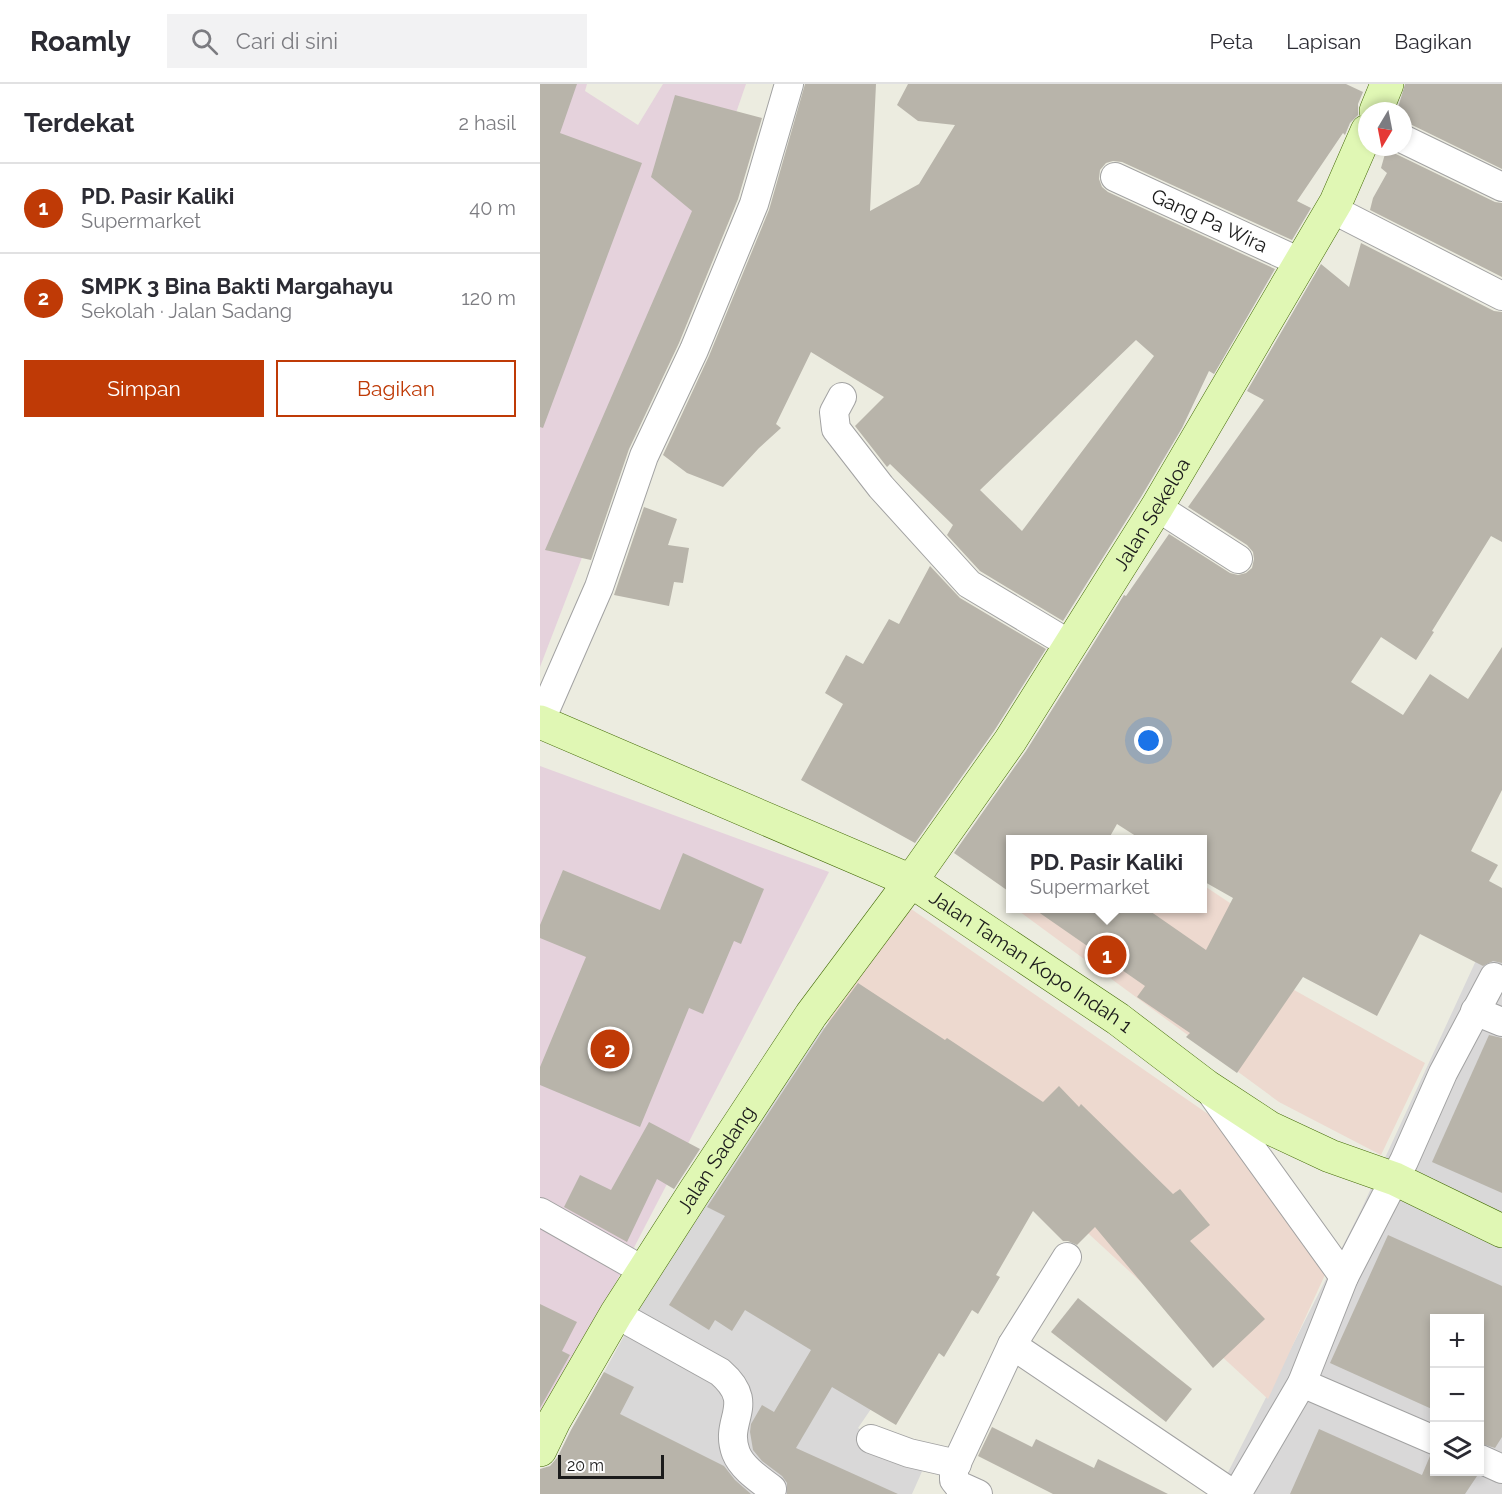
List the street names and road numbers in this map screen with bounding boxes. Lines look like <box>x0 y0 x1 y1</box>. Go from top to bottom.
street label: Gang Pa Wira <box>1148 183 1271 258</box>
street label: Jalan Sekeloa <box>1108 454 1195 575</box>
street label: Jalan Taman Kopo Indah 1 <box>924 884 1136 1038</box>
street label: Jalan Sadang <box>672 1101 760 1218</box>

